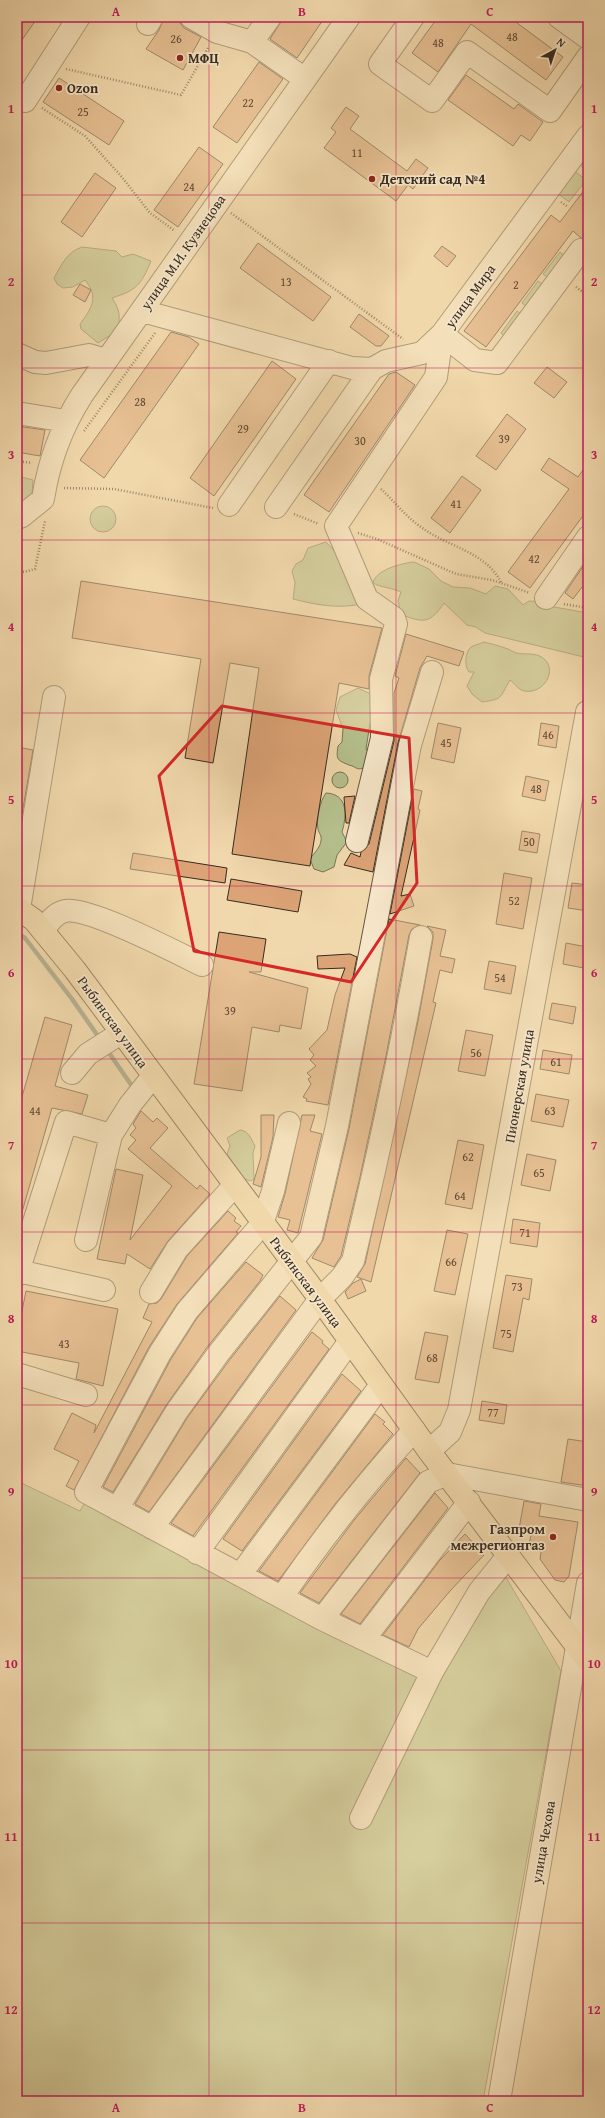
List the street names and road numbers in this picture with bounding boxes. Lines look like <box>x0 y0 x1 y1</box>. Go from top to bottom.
street label: улица М.И. Кузнецова <box>135 190 230 314</box>
street label: улица Мира <box>439 260 500 333</box>
street label: Рыбинская улица <box>73 972 153 1072</box>
street label: Пионерская улица <box>499 1027 539 1144</box>
street label: Рыбинская улица <box>265 1232 347 1332</box>
street label: улица Чехова <box>526 1799 560 1886</box>

